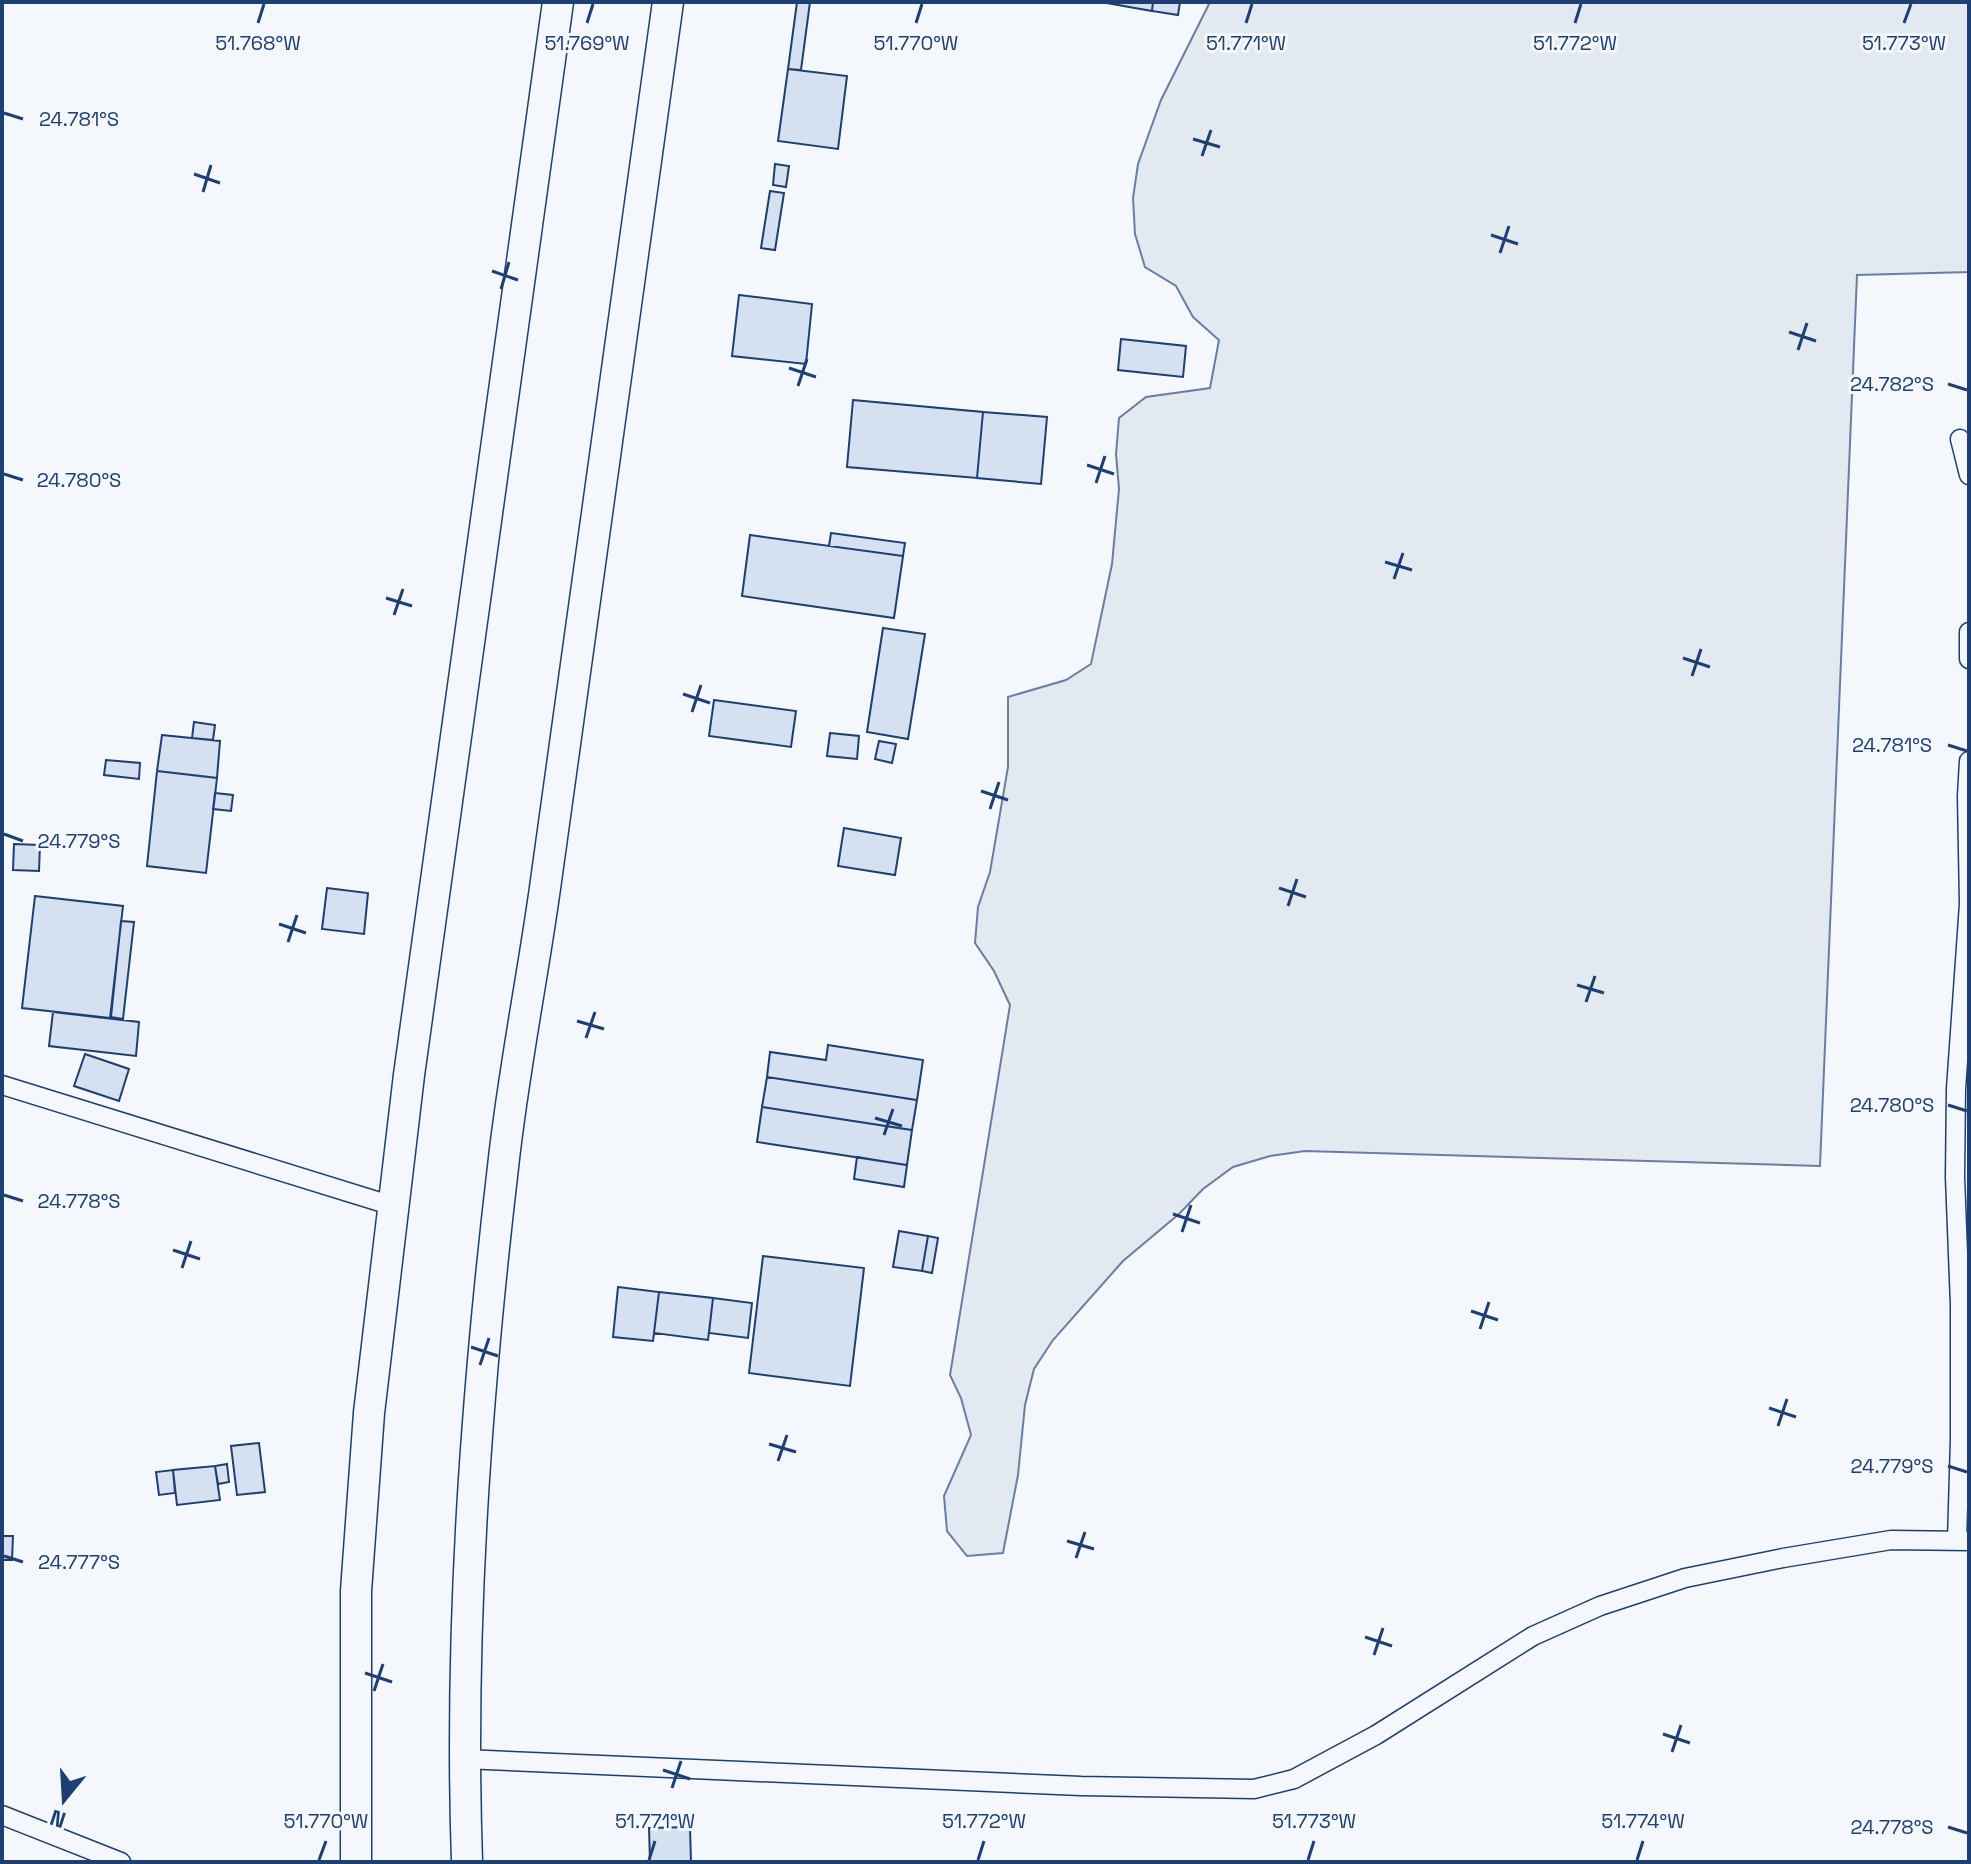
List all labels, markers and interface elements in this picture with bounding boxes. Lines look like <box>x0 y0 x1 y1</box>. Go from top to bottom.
text: 51.768°W <box>215 30 301 56</box>
text: 51.769°W <box>544 30 630 56</box>
text: 51.770°W <box>874 30 958 56</box>
text: 51.771°W <box>1206 30 1286 56</box>
text: 51.772°W <box>1533 30 1617 56</box>
text: 51.773°W <box>1862 30 1946 56</box>
text: 24.781°S <box>39 106 119 132</box>
text: 24.782°S <box>1850 371 1934 397</box>
text: 24.780°S <box>37 467 121 493</box>
text: 24.781°S <box>1852 732 1932 758</box>
text: 24.779°S <box>38 828 120 854</box>
text: 24.780°S <box>1850 1092 1934 1118</box>
text: 24.778°S <box>37 1188 121 1214</box>
text: 24.779°S <box>1851 1453 1933 1479</box>
text: 24.777°S <box>38 1549 120 1575</box>
north arrow <box>24 1760 104 1840</box>
text: N <box>46 1803 69 1835</box>
text: 51.770°W <box>284 1808 368 1834</box>
text: 51.771°W <box>615 1808 695 1834</box>
text: 51.772°W <box>942 1808 1026 1834</box>
text: 51.773°W <box>1272 1808 1356 1834</box>
text: 51.774°W <box>1601 1808 1685 1834</box>
text: 24.778°S <box>1850 1814 1934 1840</box>

